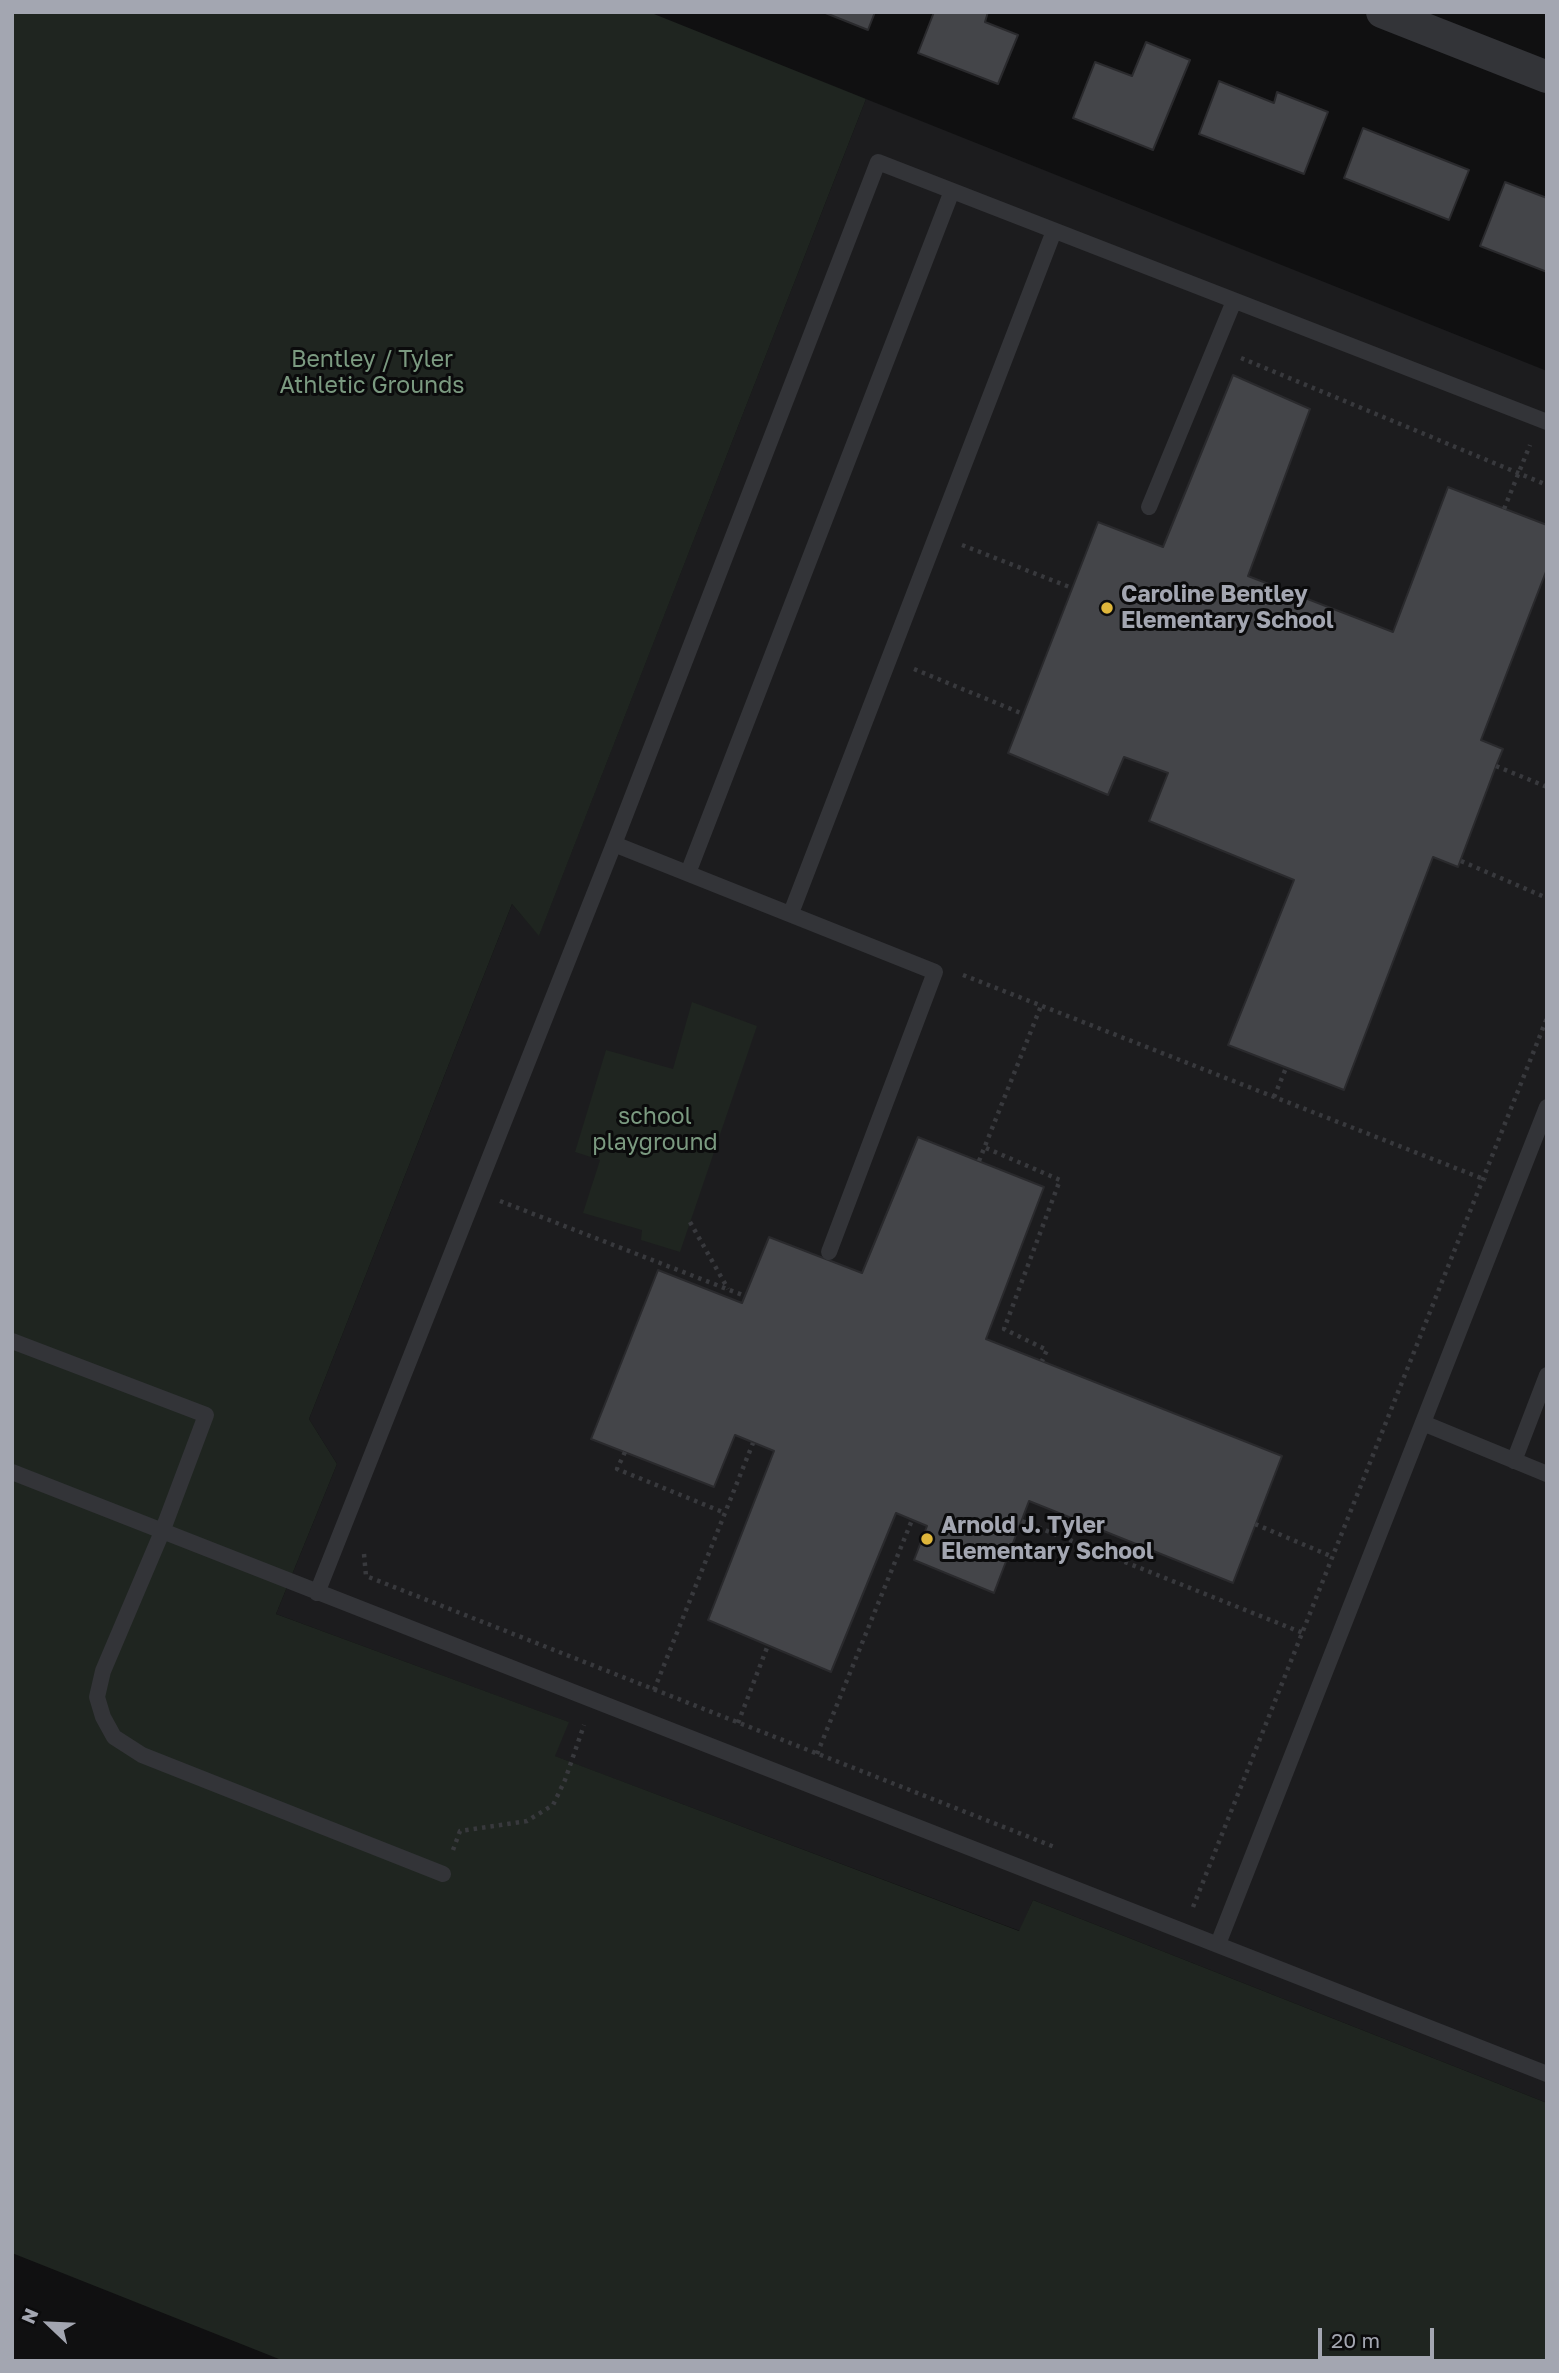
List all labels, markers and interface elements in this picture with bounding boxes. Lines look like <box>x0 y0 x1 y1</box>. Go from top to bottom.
park label: Bentley / Tyler Athletic Grounds <box>279 346 465 400</box>
place label: Caroline Bentley Elementary School <box>1121 581 1334 635</box>
marker: Caroline Bentley Elementary School <box>1099 600 1115 616</box>
park label: school playground <box>592 1103 718 1157</box>
place label: Arnold J. Tyler Elementary School <box>941 1512 1154 1566</box>
marker: Arnold J. Tyler Elementary School <box>919 1531 935 1547</box>
north arrow <box>14 2289 84 2359</box>
text: N <box>16 2304 43 2327</box>
scale bar <box>1321 2314 1436 2358</box>
text: 20 m <box>1331 2327 1380 2353</box>

